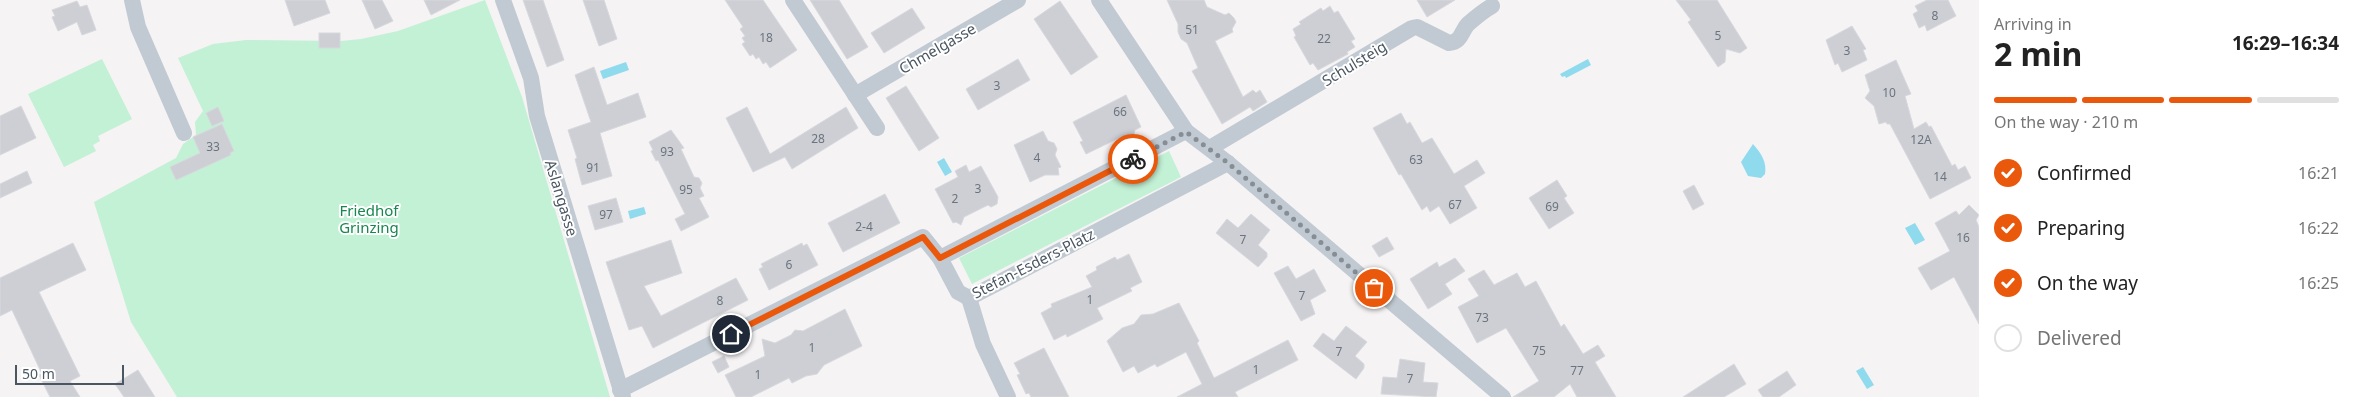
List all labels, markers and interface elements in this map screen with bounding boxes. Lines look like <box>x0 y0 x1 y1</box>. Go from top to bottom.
house number: 8 <box>1932 7 1939 24</box>
text: Arriving in <box>1994 13 2072 35</box>
street label: Chmelgasse <box>895 18 979 78</box>
house number: 51 <box>1185 21 1199 38</box>
house number: 5 <box>1715 27 1722 44</box>
house number: 18 <box>759 29 773 46</box>
house number: 22 <box>1317 30 1331 47</box>
text: 16:29–16:34 <box>2232 30 2339 56</box>
text: 2 min <box>1994 32 2082 75</box>
street label: Schulsteig <box>1318 36 1390 90</box>
house number: 3 <box>1844 42 1851 59</box>
house number: 3 <box>994 77 1001 94</box>
house number: 10 <box>1882 84 1896 101</box>
house number: 66 <box>1113 103 1127 120</box>
text: On the way · 210 m <box>1994 111 2138 133</box>
house number: 28 <box>811 130 825 147</box>
house number: 12A <box>1910 131 1932 148</box>
courier <box>1108 134 1158 184</box>
house number: 33 <box>206 138 220 155</box>
house number: 93 <box>660 143 674 160</box>
icon: bike <box>1119 145 1147 173</box>
house number: 4 <box>1034 149 1041 166</box>
house number: 63 <box>1409 151 1423 168</box>
street label: Aslangasse <box>541 157 583 239</box>
house number: 91 <box>586 159 600 176</box>
icon: check <box>1994 159 2022 187</box>
text: Confirmed <box>2037 160 2132 186</box>
text: 16:21 <box>2298 162 2339 184</box>
house number: 14 <box>1933 168 1947 185</box>
house number: 3 <box>975 180 982 197</box>
house number: 95 <box>679 181 693 198</box>
house number: 2 <box>952 190 959 207</box>
house number: 67 <box>1448 196 1462 213</box>
house number: 69 <box>1545 198 1559 215</box>
park label: Friedhof Grinzing <box>339 200 399 237</box>
house number: 97 <box>599 206 613 223</box>
icon: check <box>1994 214 2022 242</box>
text: Preparing <box>2037 215 2125 241</box>
text: 16:22 <box>2298 217 2339 239</box>
house number: 2-4 <box>855 218 873 235</box>
street label: Stefan-Esders-Platz <box>968 223 1098 303</box>
house number: 16 <box>1956 229 1970 246</box>
house number: 7 <box>1240 231 1247 248</box>
house number: 6 <box>786 256 793 273</box>
pin <box>1353 267 1395 309</box>
icon: check <box>1994 269 2022 297</box>
text: On the way <box>2037 270 2138 296</box>
text: 16:25 <box>2298 272 2339 294</box>
icon: bag <box>1360 274 1388 302</box>
house number: 7 <box>1299 287 1306 304</box>
house number: 1 <box>1087 291 1093 308</box>
house number: 8 <box>717 292 724 309</box>
house number: 73 <box>1475 309 1489 326</box>
pin <box>710 313 752 355</box>
icon: home <box>717 320 745 348</box>
text: Delivered <box>2037 325 2122 351</box>
house number: 1 <box>809 339 815 356</box>
house number: 75 <box>1532 342 1546 359</box>
house number: 7 <box>1336 343 1343 360</box>
house number: 1 <box>1253 361 1259 378</box>
scale bar <box>15 362 124 385</box>
house number: 77 <box>1570 362 1584 379</box>
text: 50 m <box>22 364 55 383</box>
house number: 1 <box>755 366 761 383</box>
house number: 7 <box>1407 370 1414 387</box>

